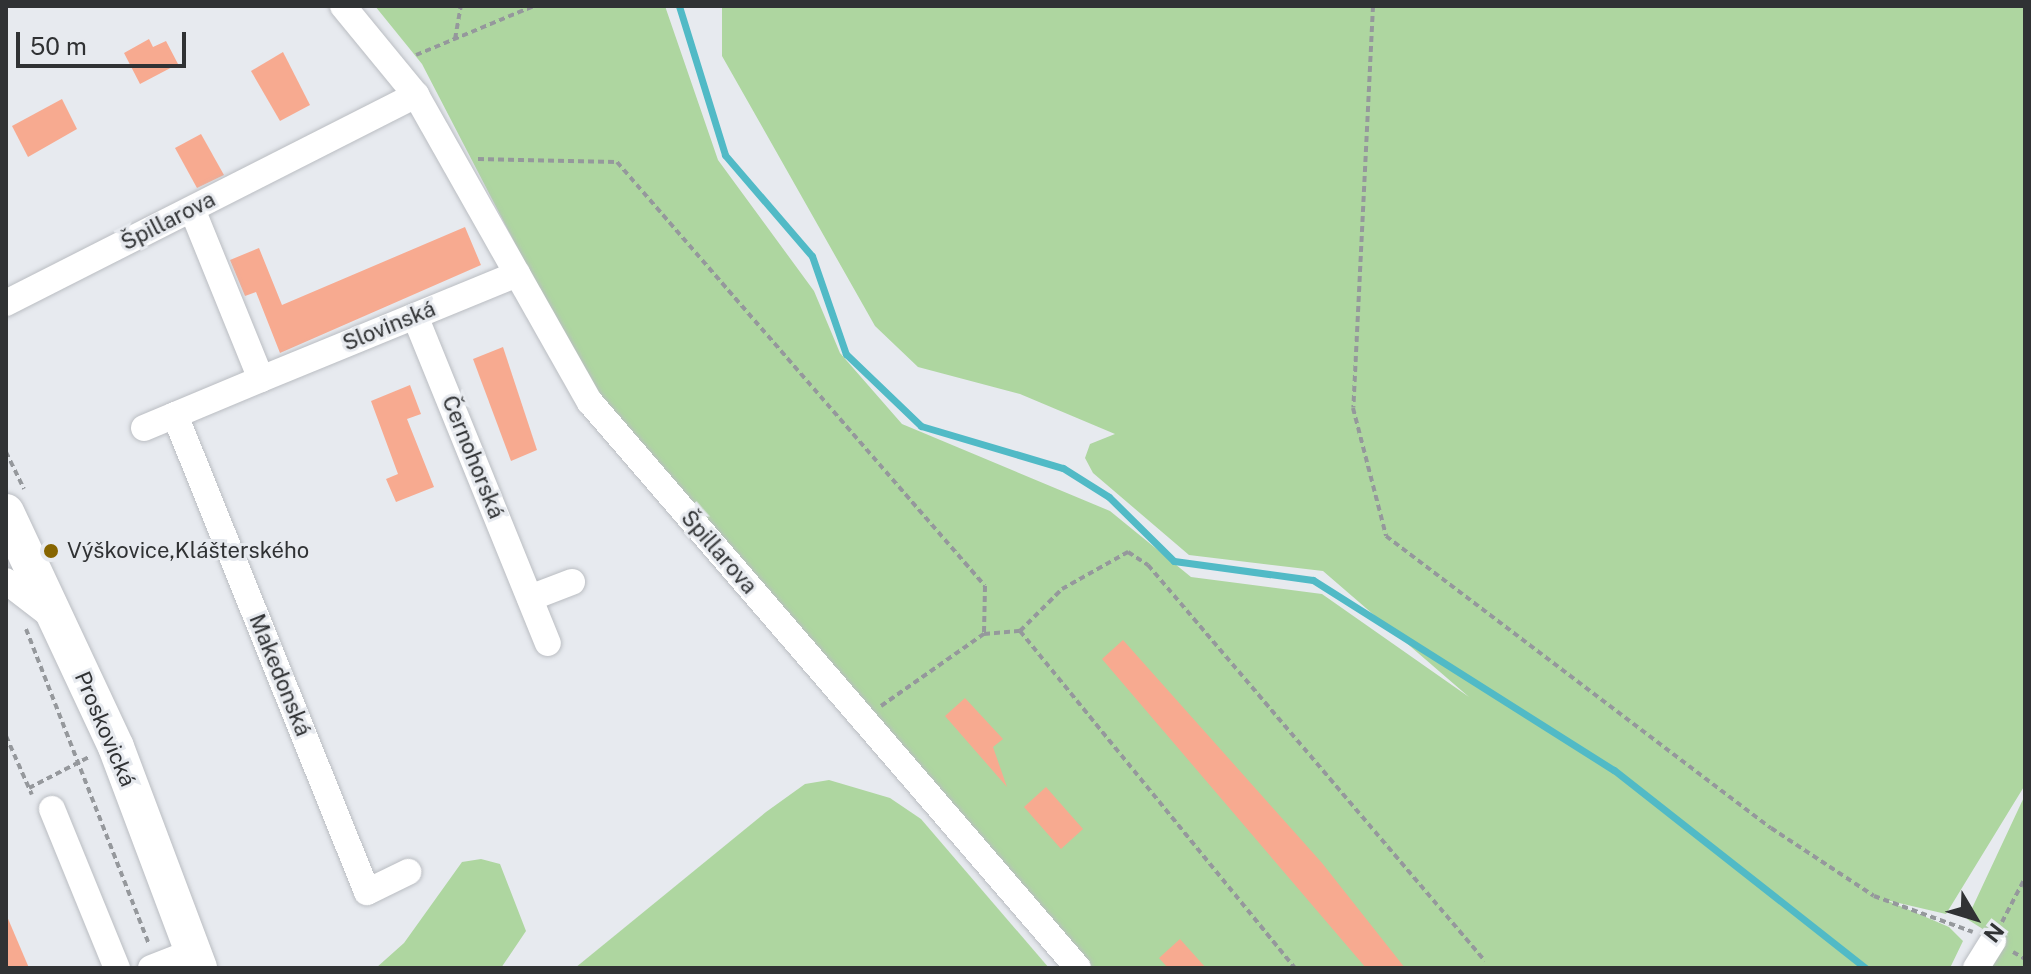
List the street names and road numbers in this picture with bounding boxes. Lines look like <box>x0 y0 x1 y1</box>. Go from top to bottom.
street label: Špillarova <box>117 186 219 256</box>
street label: Slovinská <box>339 295 439 357</box>
street label: Černohorská <box>436 392 510 522</box>
street label: Špillarova <box>676 505 762 599</box>
street label: Makedonská <box>244 610 316 740</box>
street label: Proskovická <box>69 667 141 791</box>

